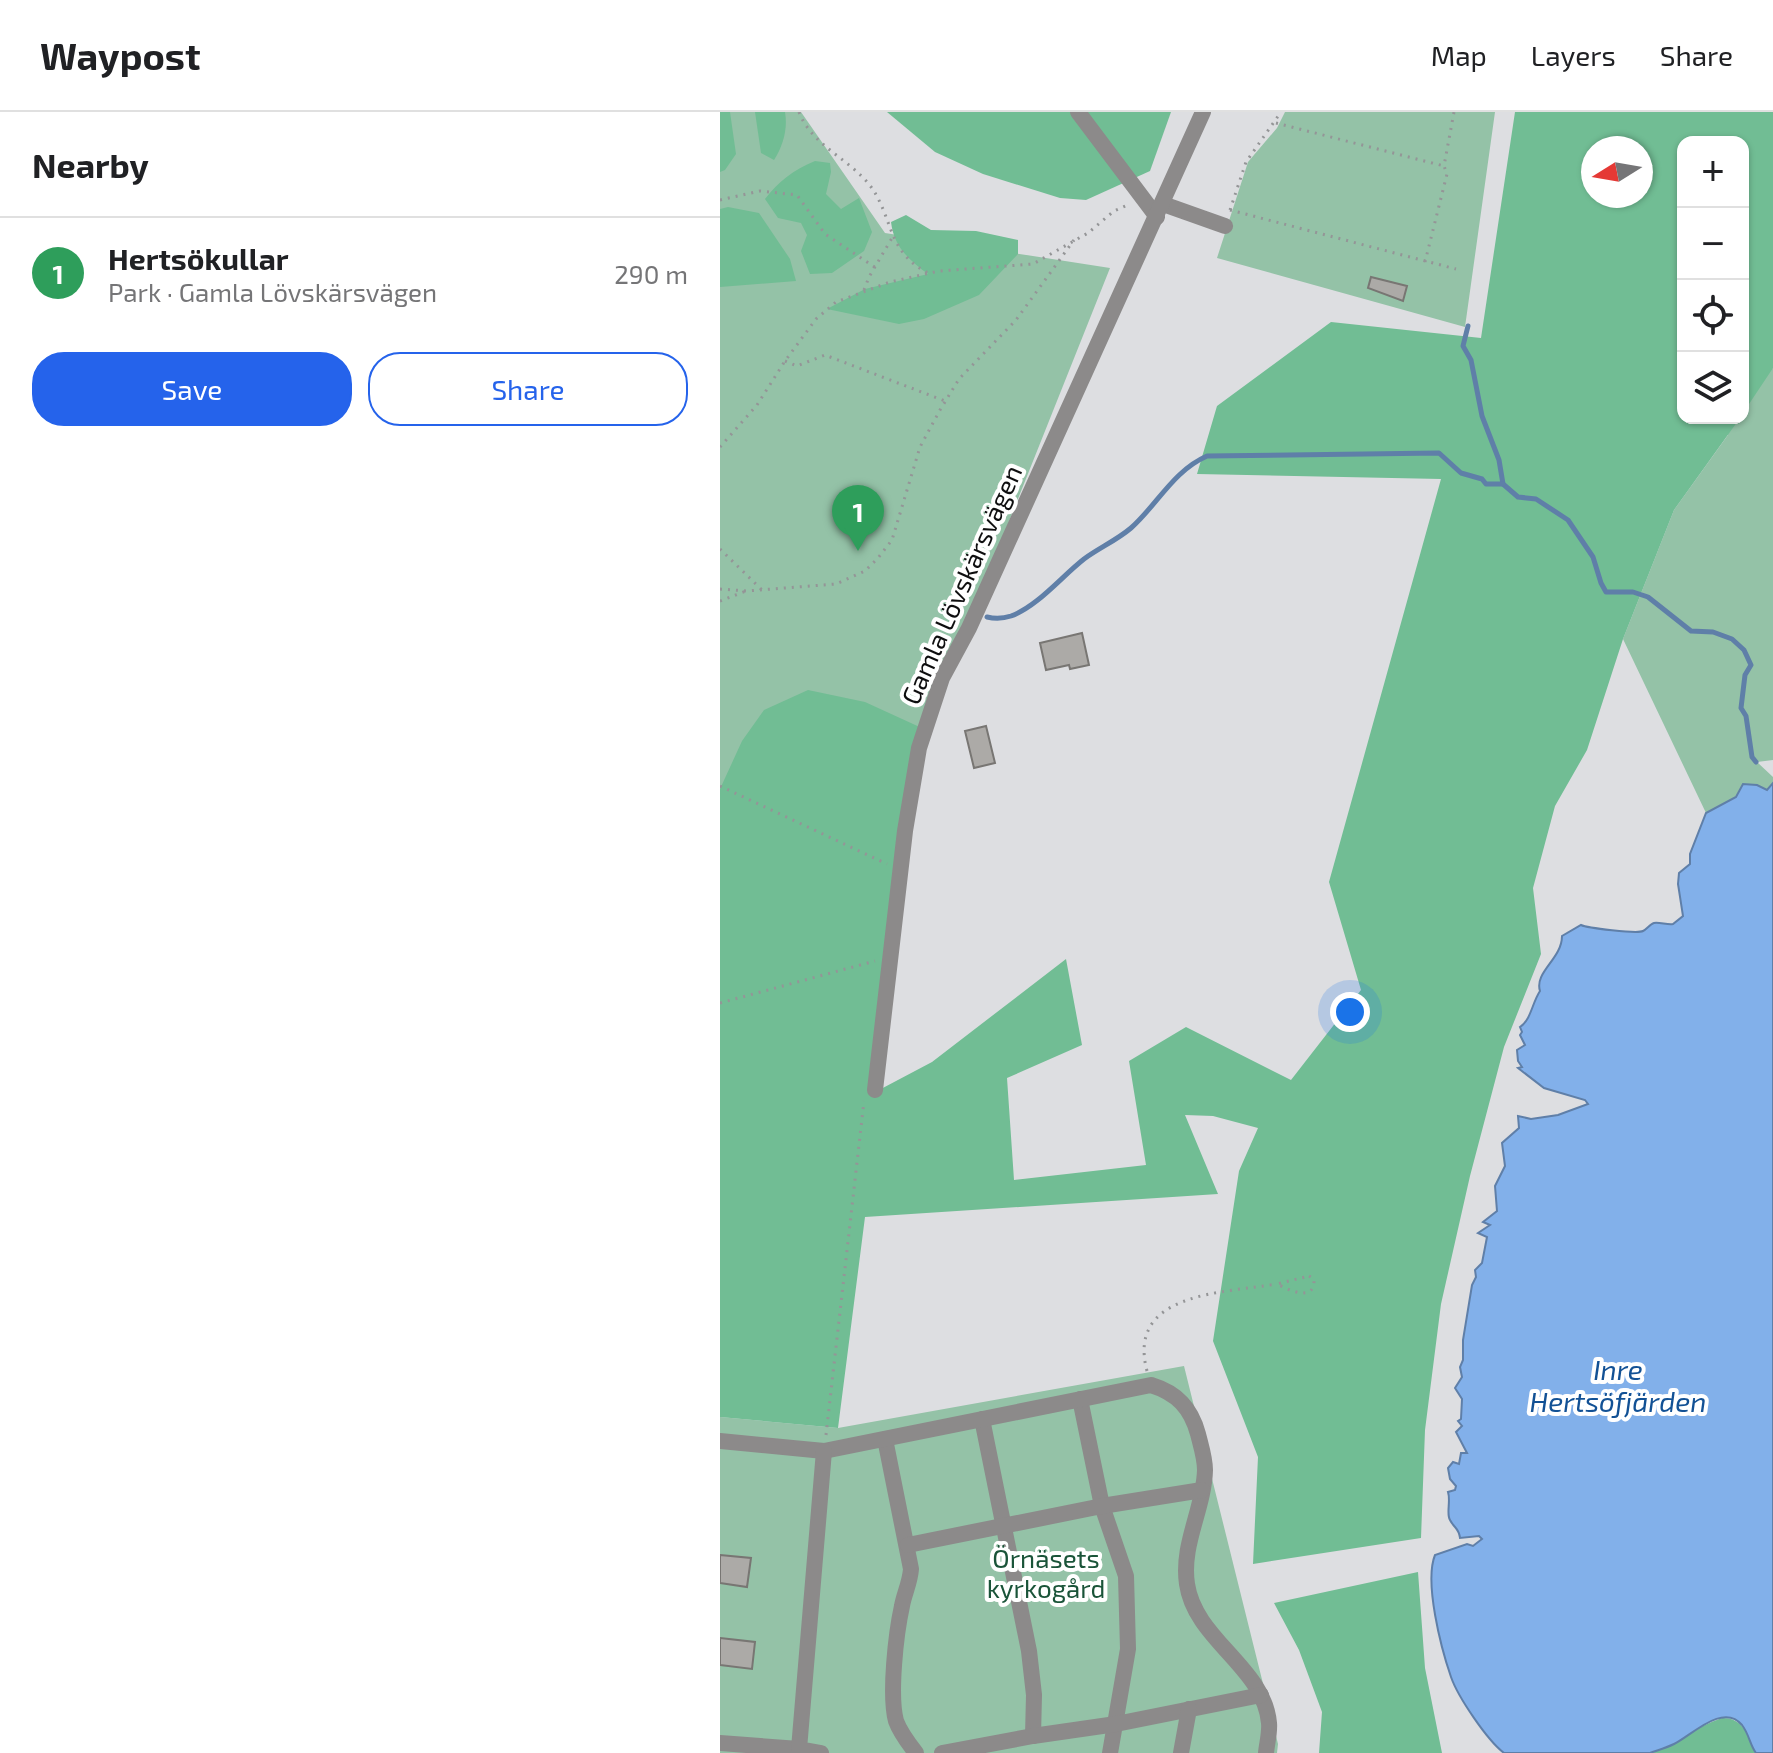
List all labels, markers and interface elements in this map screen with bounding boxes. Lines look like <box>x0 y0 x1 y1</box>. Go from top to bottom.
text: Waypost <box>40 32 201 78</box>
text: Map <box>1431 38 1487 72</box>
text: Layers <box>1531 38 1616 72</box>
text: Share <box>1660 38 1733 72</box>
north arrow <box>1581 136 1653 208</box>
map controls <box>1677 136 1749 424</box>
button: + <box>1677 136 1749 208</box>
text: Nearby <box>32 144 149 185</box>
button: − <box>1677 208 1749 280</box>
text: Hertsökullar <box>108 240 289 276</box>
text: 1 <box>52 258 64 289</box>
text: 290 m <box>614 258 688 289</box>
text: Park · Gamla Lövskärsvägen <box>108 276 437 307</box>
button: locate <box>1677 280 1749 352</box>
button: Save <box>32 352 352 426</box>
button: Share <box>368 352 688 426</box>
button: layers <box>1677 352 1749 424</box>
street label: Gamla Lövskärsvägen <box>894 460 1027 709</box>
pin: 1 <box>832 485 884 551</box>
your location <box>1330 992 1370 1032</box>
water label: Inre Hertsöfjärden <box>1530 1352 1706 1418</box>
park label: Örnäsets kyrkogård <box>987 1542 1105 1603</box>

